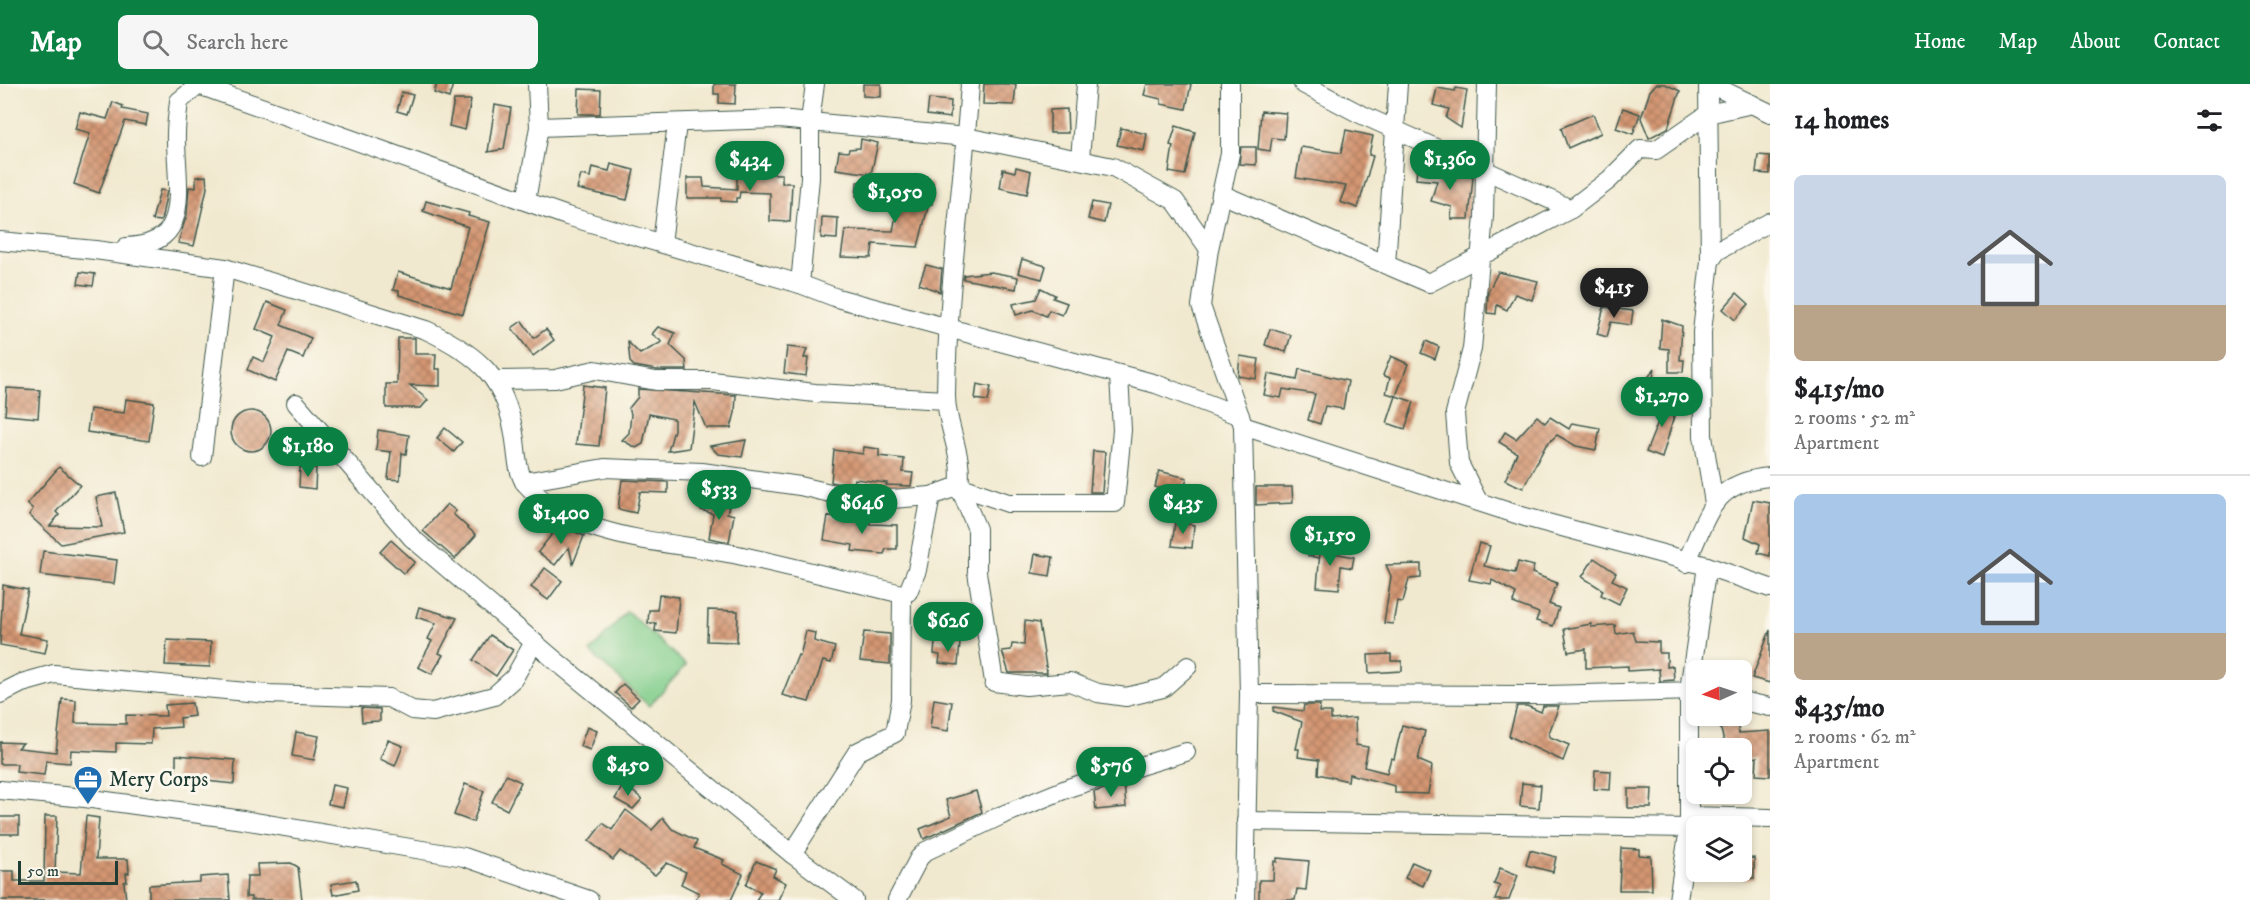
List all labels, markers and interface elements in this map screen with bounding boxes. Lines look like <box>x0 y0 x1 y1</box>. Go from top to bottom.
search box <box>118 15 538 69</box>
text: Map <box>30 25 82 60</box>
icon: search <box>139 26 172 59</box>
text: Search here <box>187 29 288 56</box>
text: Home <box>1914 29 1966 55</box>
text: Map <box>1999 29 2037 55</box>
text: About <box>2070 29 2121 55</box>
text: Contact <box>2154 29 2220 55</box>
text: 14 homes <box>1794 104 1889 137</box>
icon: filters <box>2193 104 2226 137</box>
pin: $1,360 <box>1401 140 1499 191</box>
pin: $434 <box>714 141 786 192</box>
text: $1,360 <box>1424 147 1476 172</box>
text: $434 <box>729 148 771 173</box>
pin: $1,050 <box>846 173 944 224</box>
text: $1,050 <box>867 180 923 205</box>
icon: home <box>1956 214 2064 322</box>
pin: $415 <box>1578 268 1650 319</box>
text: $415 <box>1594 275 1634 300</box>
text: $415/mo <box>1794 373 1884 406</box>
pin: $1,270 <box>1613 377 1711 428</box>
text: $1,270 <box>1635 384 1689 409</box>
text: 2 rooms · 52 m² <box>1794 406 1915 431</box>
pin: $1,180 <box>259 427 357 478</box>
text: Apartment <box>1794 431 1879 456</box>
text: $1,180 <box>282 434 334 459</box>
pin: $533 <box>683 470 755 521</box>
text: $533 <box>701 477 737 502</box>
pin: $646 <box>826 484 898 535</box>
pin: $435 <box>1147 484 1219 535</box>
text: $646 <box>840 491 884 516</box>
text: $435 <box>1163 491 1203 516</box>
pin: $1,400 <box>512 494 610 545</box>
text: $1,400 <box>532 501 590 526</box>
pin: $1,150 <box>1281 516 1379 567</box>
text: $1,150 <box>1304 523 1356 548</box>
icon: home <box>1956 533 2064 641</box>
pin: $626 <box>912 602 984 653</box>
text: $626 <box>927 609 969 634</box>
north arrow <box>1686 660 1752 726</box>
map controls <box>1686 660 1752 882</box>
text: $435/mo <box>1794 692 1884 725</box>
text: 2 rooms · 62 m² <box>1794 725 1916 750</box>
button: locate <box>1686 738 1752 804</box>
pin: $450 <box>592 746 664 797</box>
pin: $576 <box>1075 747 1147 798</box>
text: Apartment <box>1794 750 1879 775</box>
text: $450 <box>607 753 650 778</box>
text: $576 <box>1090 754 1132 779</box>
office icon: Mery Corps <box>72 764 104 806</box>
place label: Mery Corps <box>109 767 208 793</box>
button: layers <box>1686 816 1752 882</box>
scale bar <box>18 858 118 886</box>
text: 50 m <box>27 861 59 881</box>

